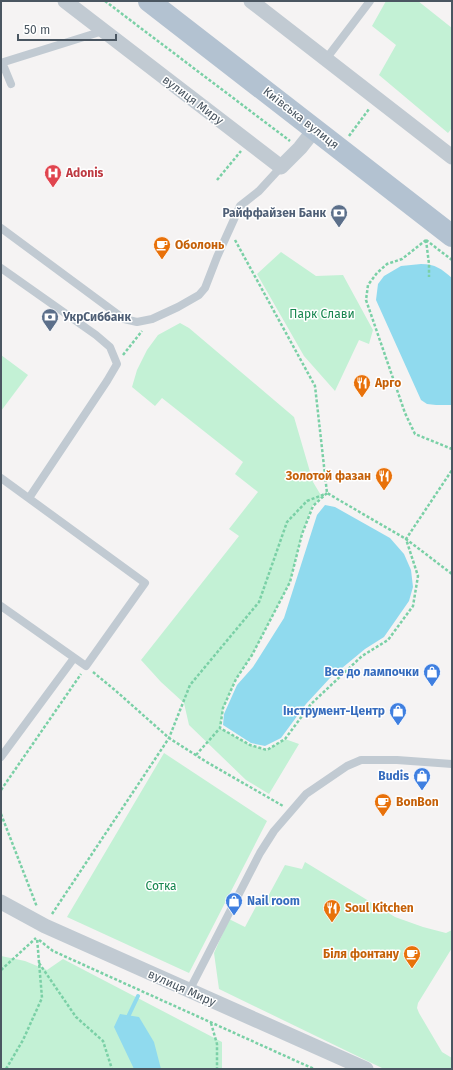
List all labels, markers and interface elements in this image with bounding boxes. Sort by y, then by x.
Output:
scale bar [18,16,116,42]
text: 50 m [24,23,50,37]
street label: вулиця Миру [160,72,226,128]
street label: Київська вулиця [260,84,342,152]
hospital icon: Adonis [43,163,63,188]
place label: Adonis [65,166,104,180]
bank icon: Райффайзен Банк [329,203,349,228]
place label: Райффайзен Банк [222,206,326,220]
cafe icon: Оболонь [152,235,172,260]
place label: Оболонь [175,238,225,252]
bank icon: УкрСиббанк [40,307,60,332]
park label: Парк Слави [289,307,355,321]
place label: УкрСиббанк [62,310,131,324]
restaurant icon: Арго [352,373,372,398]
place label: Арго [374,376,401,390]
restaurant icon: Золотой фазан [374,466,394,491]
place label: Золотой фазан [285,469,371,483]
shop icon: Все до лампочки [422,662,442,687]
place label: Все до лампочки [324,665,419,679]
shop icon: Інструмент-Центр [388,701,408,726]
place label: Інструмент-Центр [283,704,385,718]
shop icon: Budis [412,766,432,791]
place label: Budis [378,769,409,783]
cafe icon: BonBon [373,792,393,817]
place label: BonBon [396,795,439,809]
park label: Сотка [145,879,177,893]
shop icon: Nail room [224,891,244,916]
place label: Nail room [247,894,300,908]
restaurant icon: Soul Kitchen [322,898,342,923]
place label: Soul Kitchen [345,901,414,915]
cafe icon: Біля фонтану [402,944,422,969]
place label: Біля фонтану [323,947,400,961]
street label: вулиця Миру [146,967,218,1009]

